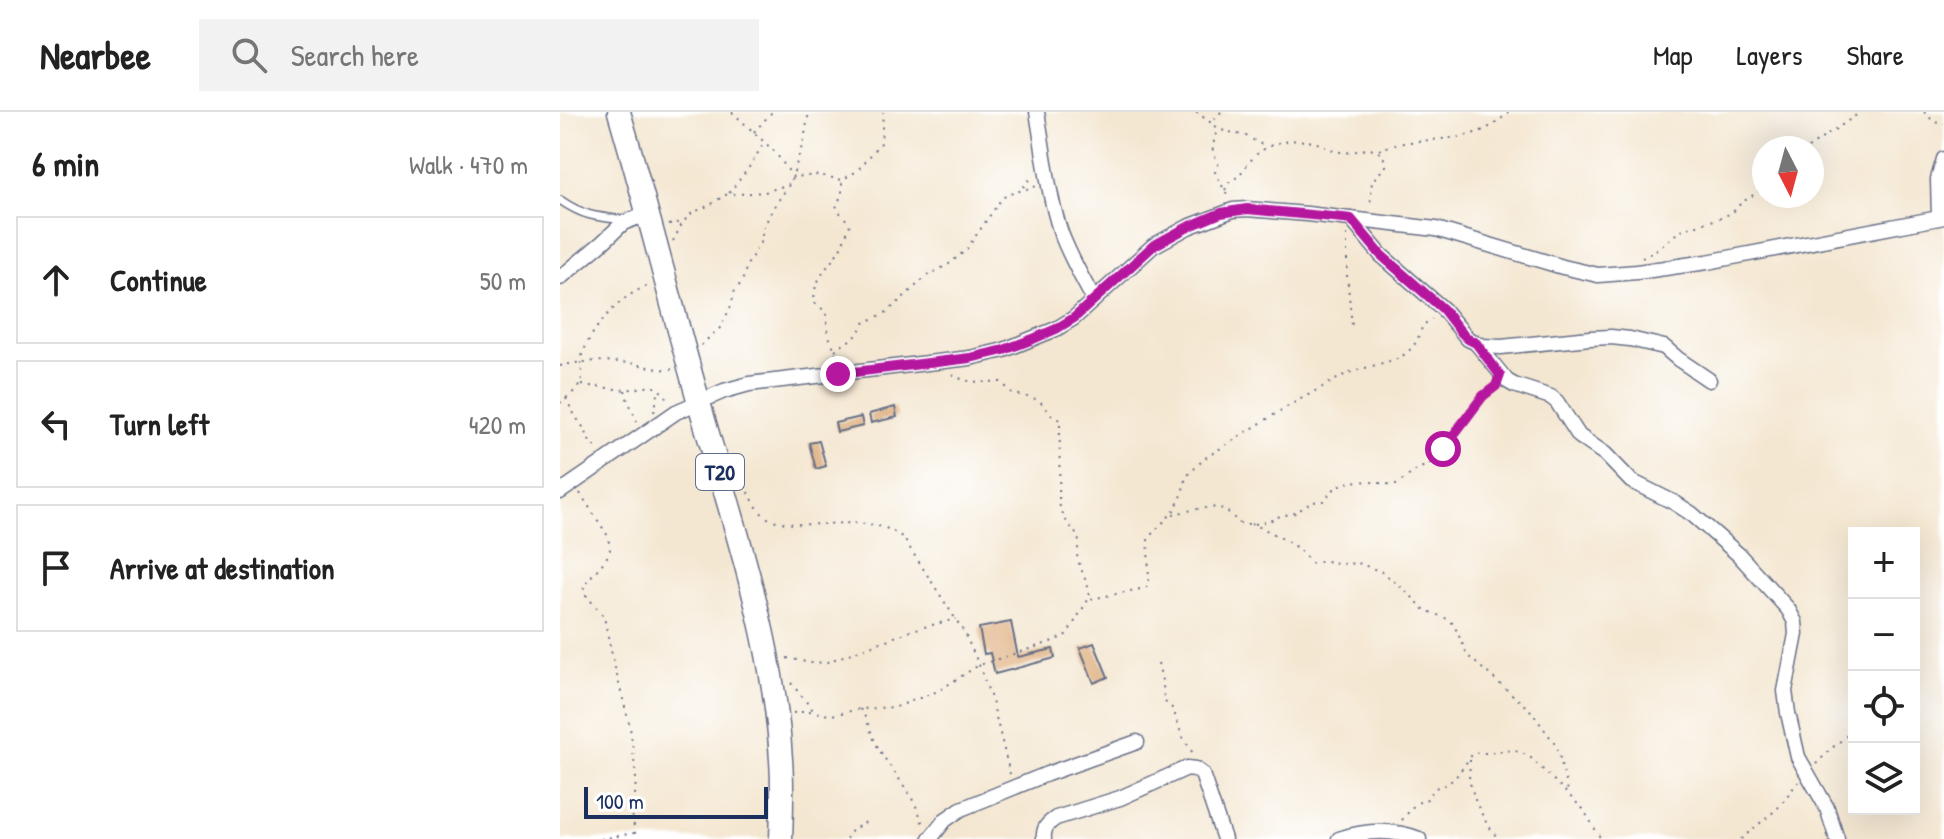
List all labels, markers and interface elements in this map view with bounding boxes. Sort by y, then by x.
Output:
search box [199,19,759,91]
text: Nearbee [40,29,151,81]
icon: search [227,33,271,77]
text: Search here [291,35,419,75]
text: Map [1653,36,1693,74]
text: Layers [1737,36,1802,74]
text: Share [1846,36,1904,74]
north arrow [1752,136,1824,208]
text: 6 min [32,141,100,187]
text: Walk · 470 m [409,147,528,182]
icon: ahead [34,258,78,302]
text: Continue [110,260,207,300]
text: 50 m [480,263,526,298]
route end [820,356,856,392]
icon: left [34,402,78,446]
text: Turn left [110,404,209,444]
text: 420 m [469,407,526,442]
route start [1425,431,1461,467]
road number: T20 [696,454,744,490]
map controls [1848,527,1920,815]
button: + [1848,527,1920,599]
icon: arrive [34,546,78,590]
text: Arrive at destination [110,548,335,588]
button: − [1848,599,1920,671]
button: locate [1848,671,1920,743]
button: layers [1848,743,1920,815]
scale bar [584,783,768,819]
text: 100 m [596,786,644,816]

